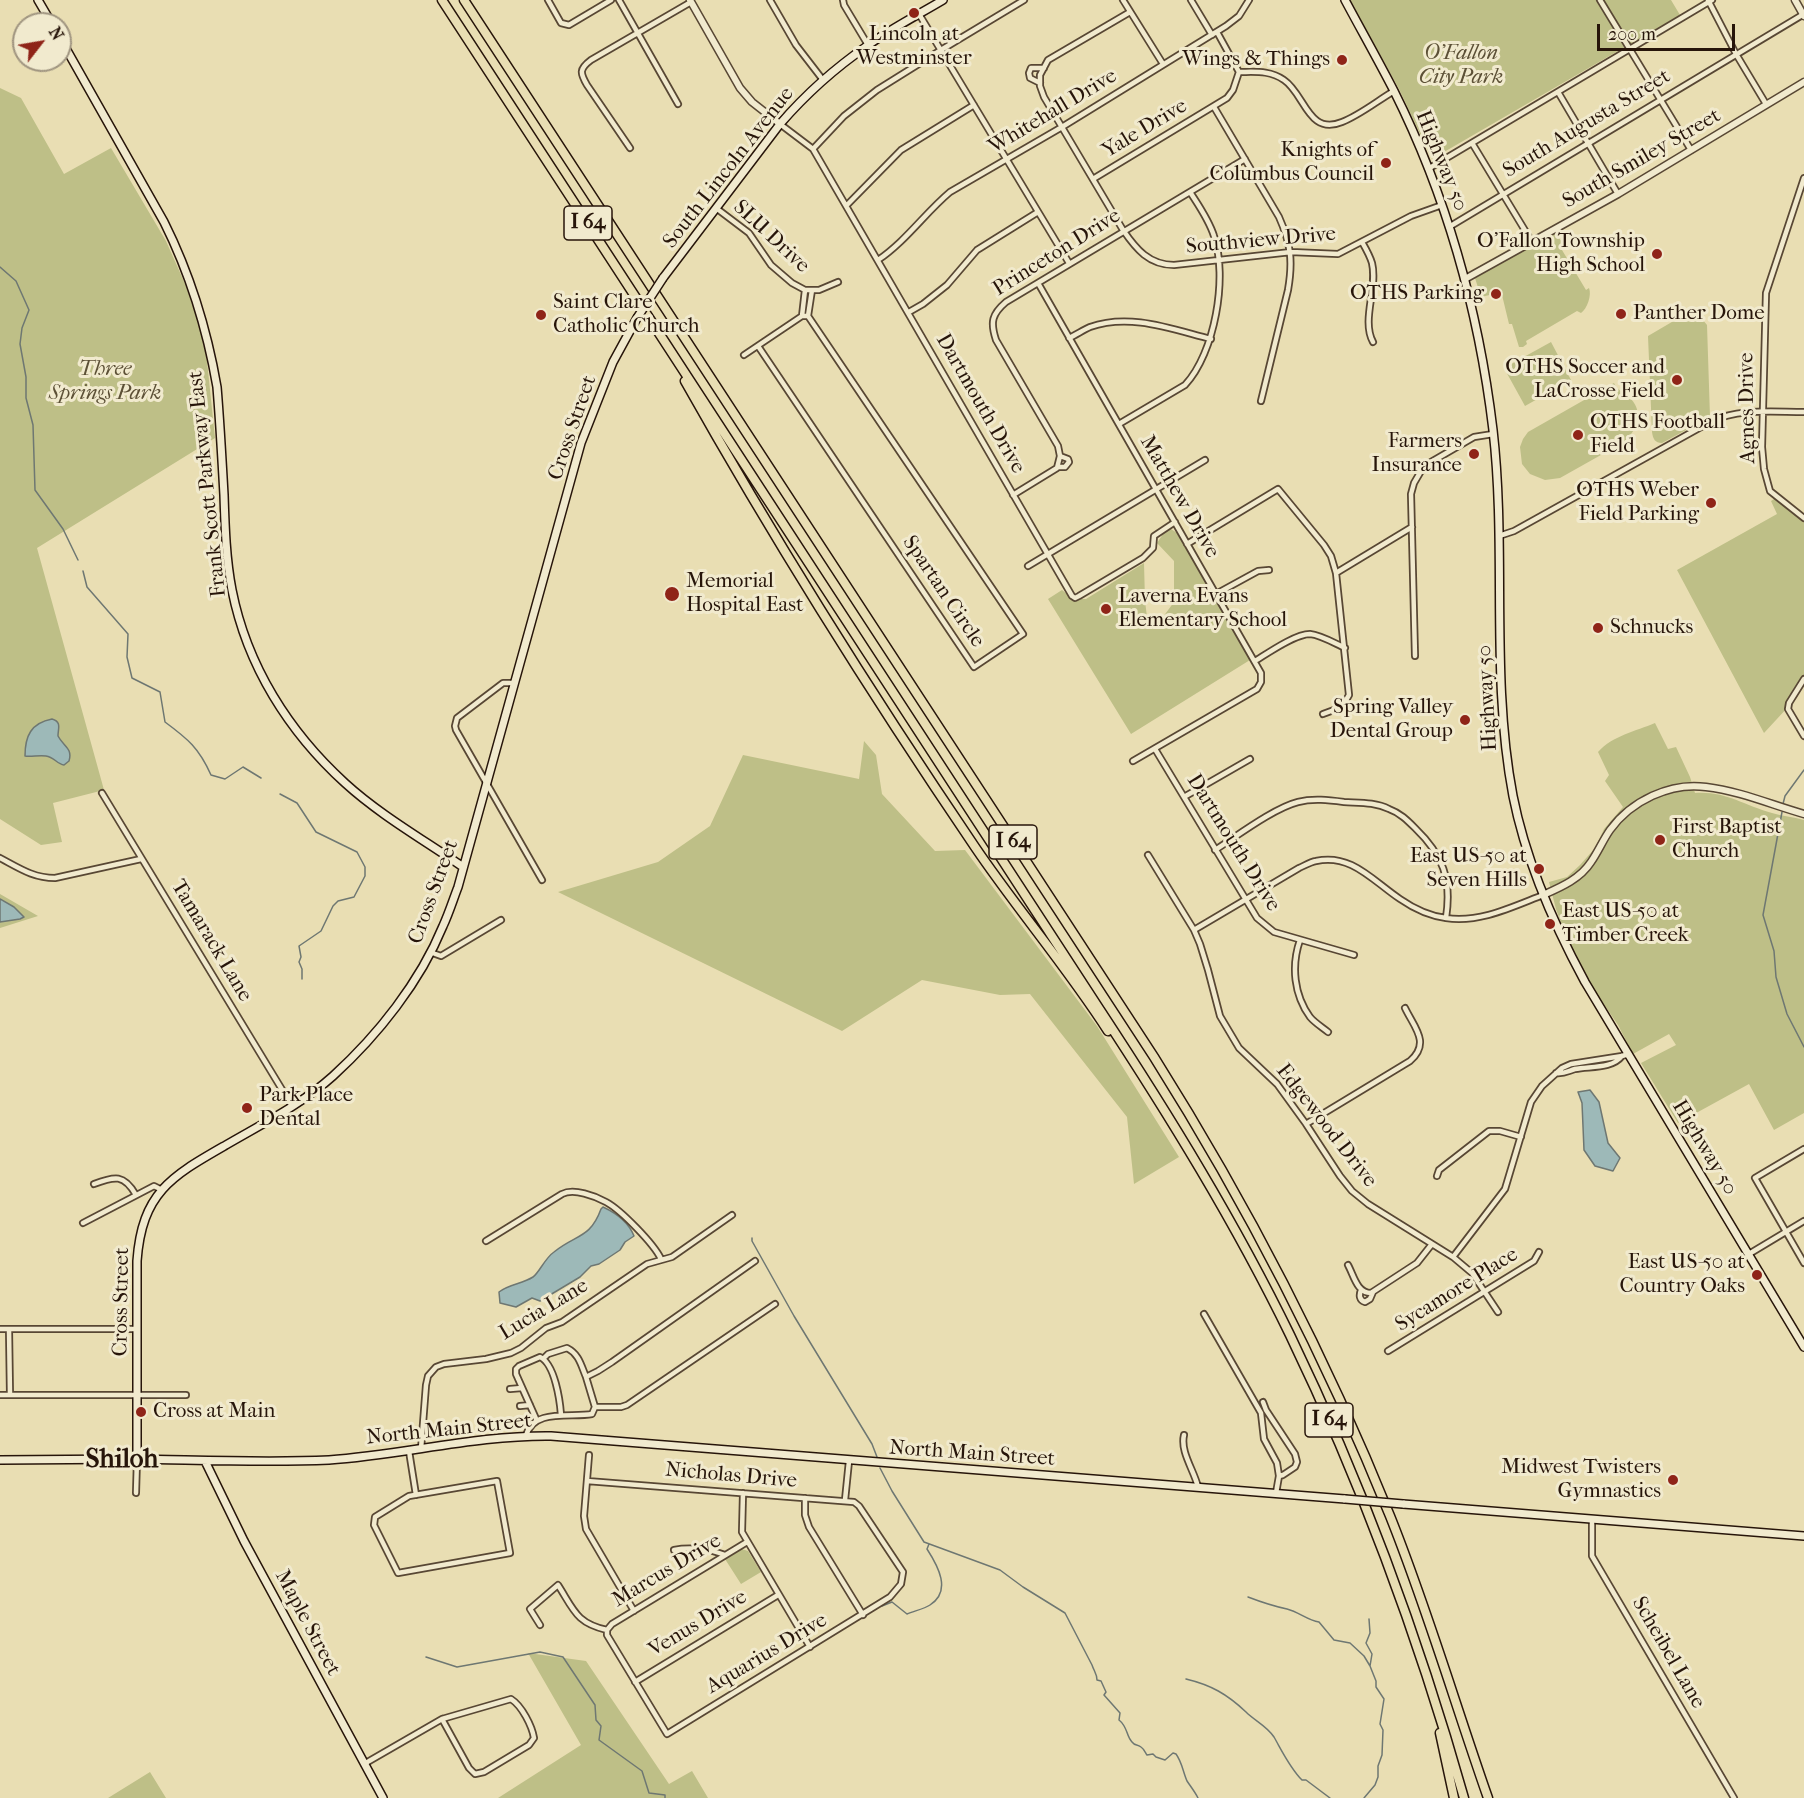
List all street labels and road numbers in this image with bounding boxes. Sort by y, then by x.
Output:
street label: Whitehall Drive [984,64,1122,160]
street label: South Augusta Street [1499,64,1675,184]
street label: South Lincoln Avenue [658,82,800,254]
street label: Yale Drive [1098,94,1192,164]
street label: South Smiley Street [1559,104,1725,214]
street label: Highway 50 [1409,107,1473,215]
street label: SLU Drive [728,195,814,279]
street label: Princeton Drive [989,204,1125,302]
road number: I 64 [564,206,612,240]
street label: Southview Drive [1185,222,1337,260]
street label: Dartmouth Drive [930,330,1030,478]
street label: Agnes Drive [1734,352,1762,464]
street label: Frank Scott Parkway East [184,370,232,598]
street label: Cross Street [543,372,603,484]
street label: Matthew Drive [1134,431,1224,563]
street label: Spartan Circle [896,531,990,653]
street label: Highway 50 [1473,644,1503,752]
street label: Dartmouth Drive [1181,770,1285,916]
road number: I 64 [989,825,1037,859]
street label: Cross Street [404,837,464,947]
street label: Tamarack Lane [165,876,257,1006]
street label: Edgewood Drive [1270,1059,1382,1193]
street label: Highway 50 [1666,1096,1742,1200]
street label: Sycamore Place [1391,1242,1523,1338]
street label: Cross Street [108,1247,136,1357]
street label: Lucia Lane [495,1274,593,1346]
road number: I 64 [1305,1403,1353,1437]
street label: North Main Street [365,1409,533,1451]
street label: North Main Street [888,1436,1056,1472]
street label: Nicholas Drive [664,1458,798,1494]
street label: Marcus Drive [608,1529,726,1613]
street label: Maple Street [269,1566,345,1680]
street label: Venus Drive [644,1585,752,1663]
street label: Scheibel Lane [1626,1593,1710,1713]
street label: Aquarius Drive [702,1608,832,1700]

